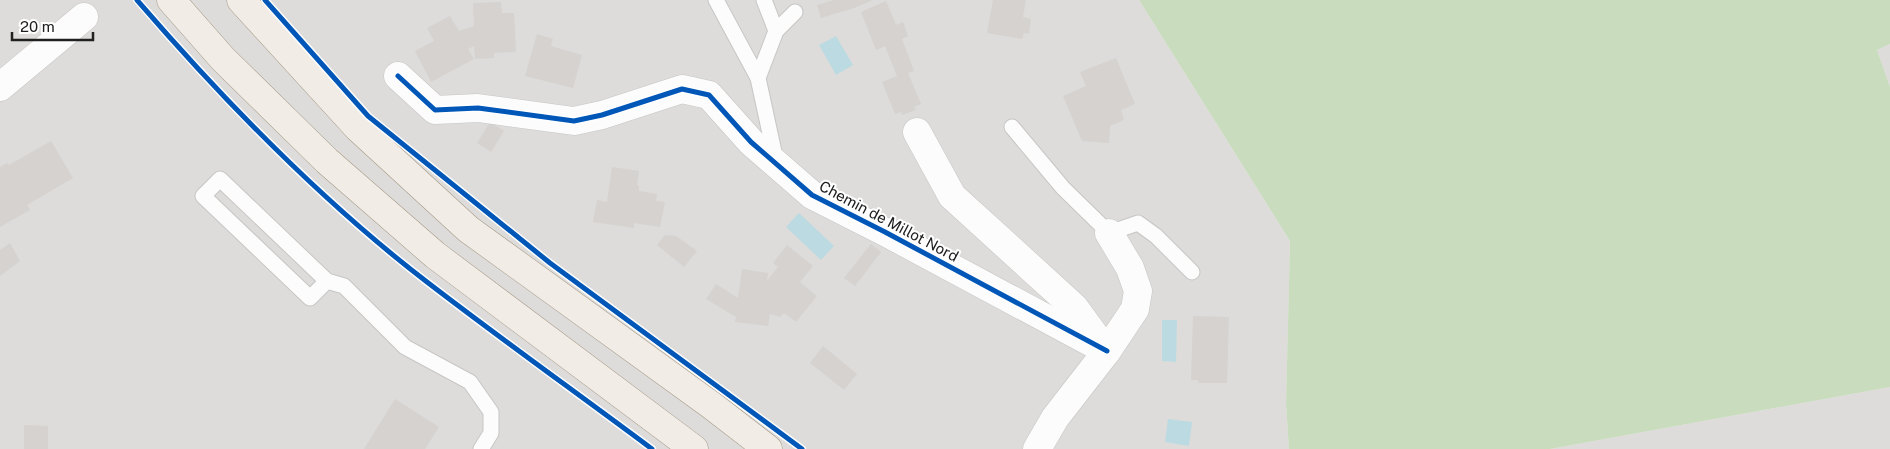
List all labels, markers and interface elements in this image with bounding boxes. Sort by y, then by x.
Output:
scale bar [12,10,94,42]
text: 20 m [20,18,55,35]
street label: Chemin de Millot Nord [817,177,961,265]

